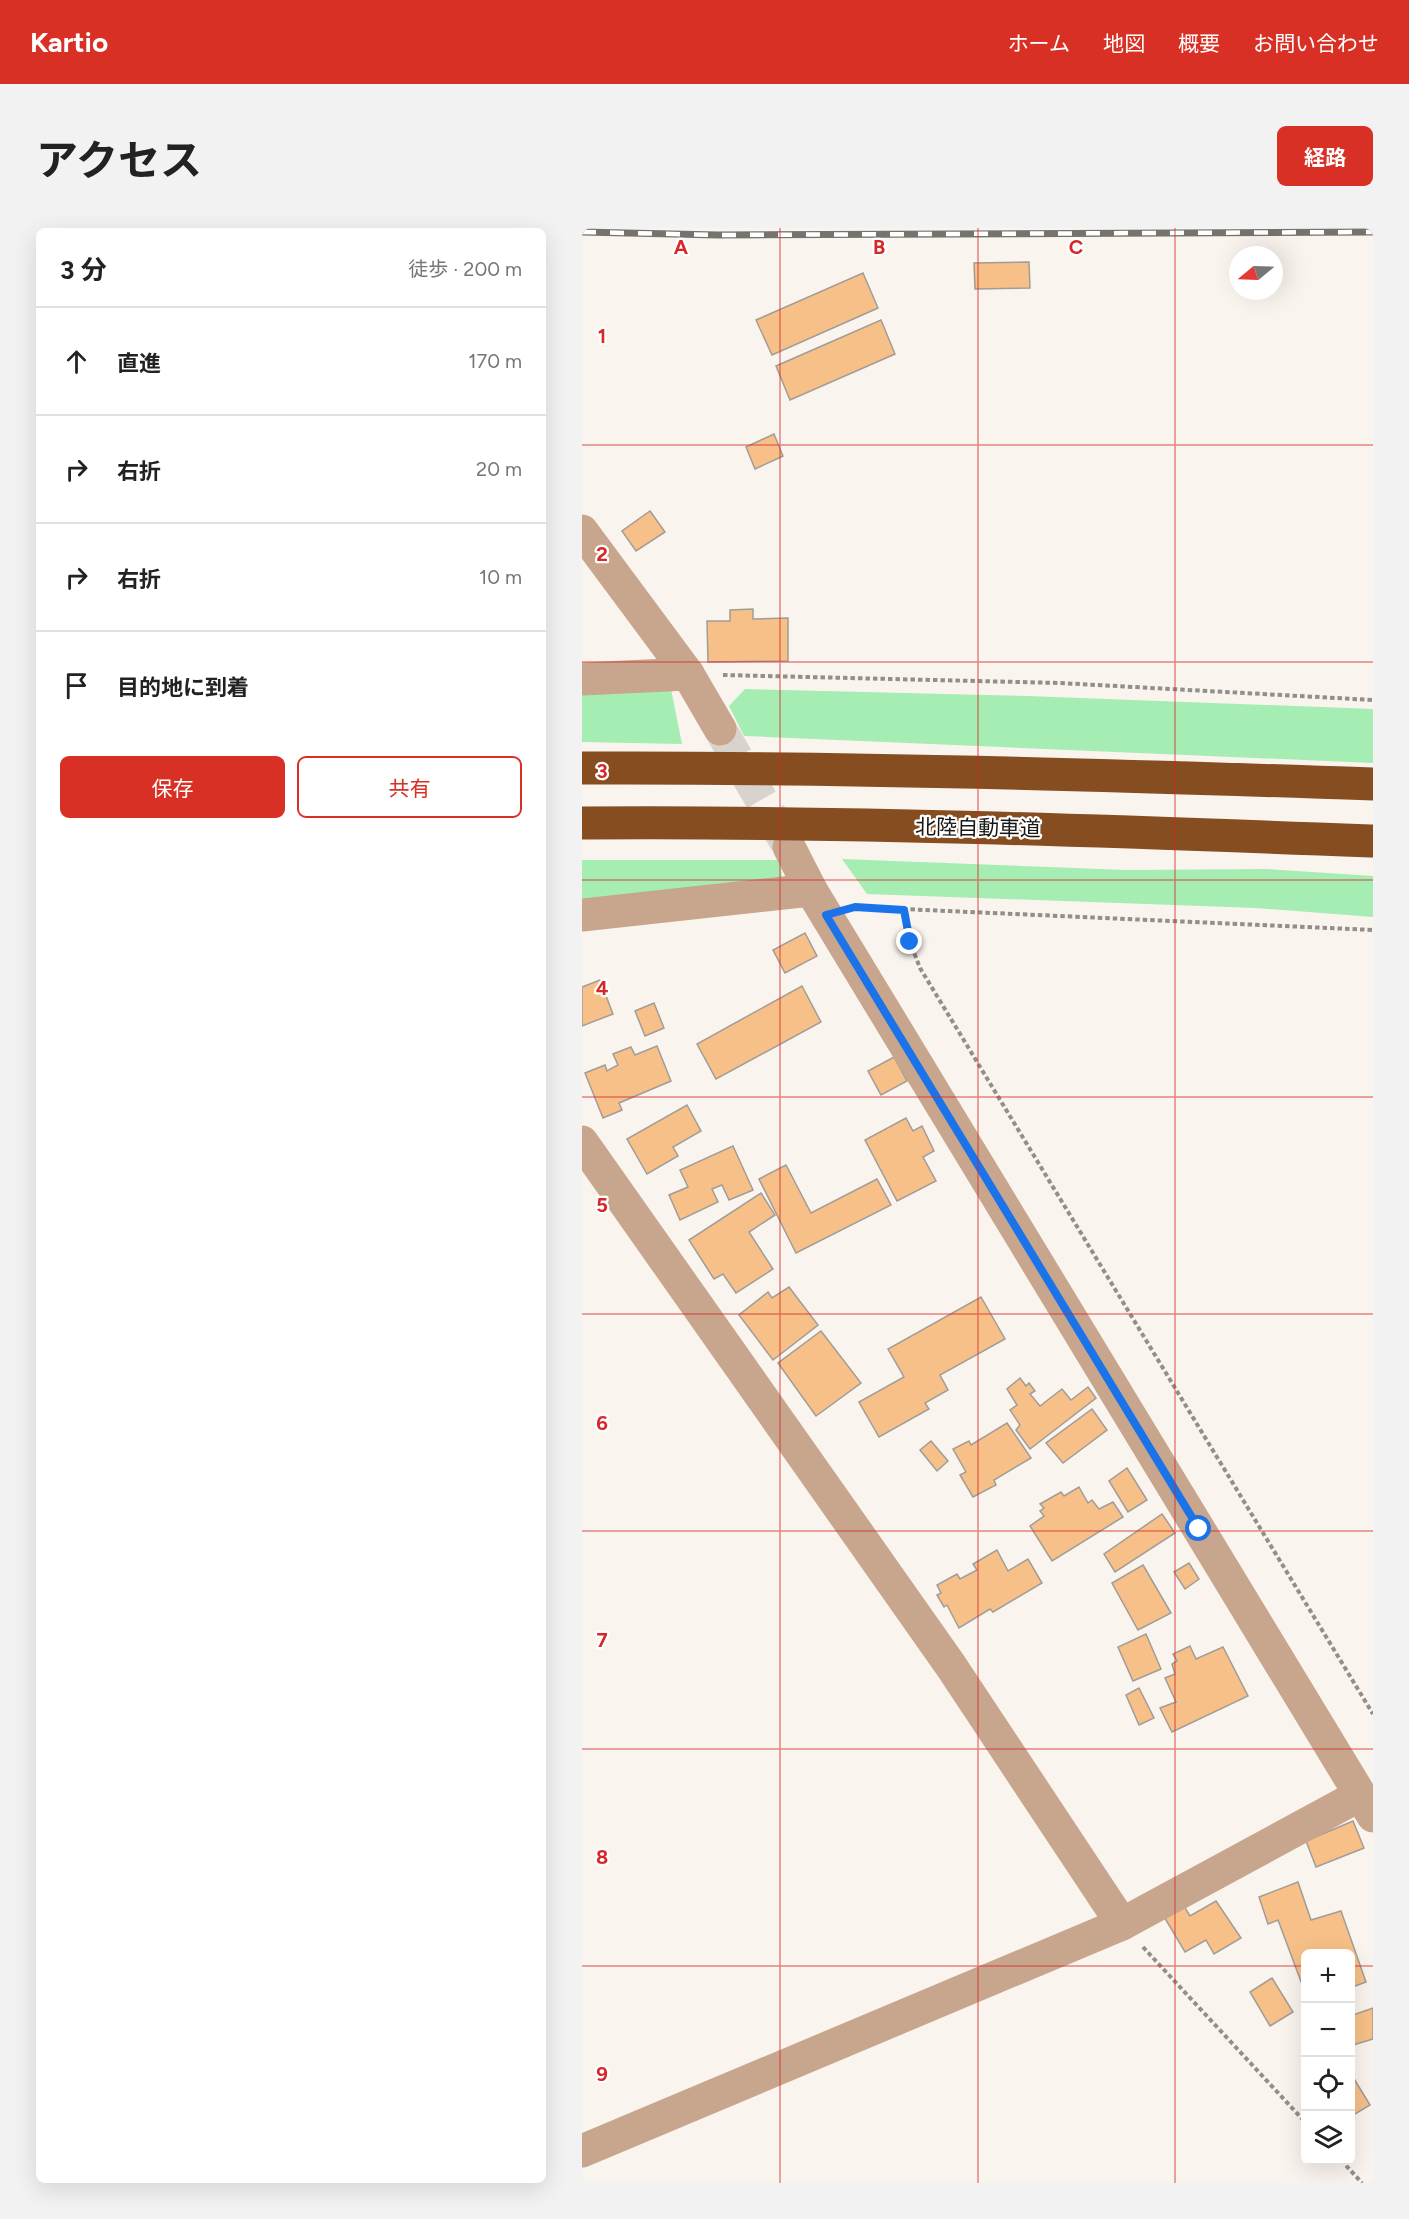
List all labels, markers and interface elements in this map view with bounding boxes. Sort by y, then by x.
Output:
text: Kartio [30,25,108,59]
text: ホーム [1008,31,1070,56]
text: 地図 [1103,31,1145,56]
text: 概要 [1178,31,1220,56]
text: お問い合わせ [1253,31,1379,56]
button: 経路 [1277,126,1373,186]
text: アクセス [36,135,202,186]
text: A [674,235,689,259]
text: B [873,235,885,259]
text: C [1069,235,1083,259]
north arrow [1229,246,1283,300]
text: 3 分 [60,254,107,286]
text: 徒歩 · 200 m [408,257,522,281]
text: 1 [598,324,606,348]
icon: ahead [60,345,93,378]
text: 170 m [468,349,522,373]
text: 直進 [117,350,161,377]
icon: right [60,453,93,486]
text: 20 m [476,457,522,481]
text: 右折 [117,458,161,485]
text: 2 [596,542,608,566]
icon: right [60,561,93,594]
text: 10 m [479,565,522,589]
text: 右折 [117,566,161,593]
icon: arrive [60,669,93,702]
text: 目的地に到着 [117,674,249,701]
button: 保存 [60,756,285,818]
button: 共有 [297,756,522,818]
text: 3 [596,759,608,783]
street label: 北陸自動車道 [915,814,1041,841]
route end [896,928,922,954]
text: 4 [596,976,609,1000]
text: 5 [596,1193,608,1217]
text: 6 [596,1411,608,1435]
route start [1185,1515,1211,1541]
text: 7 [596,1628,608,1652]
text: 8 [596,1845,608,1869]
map controls [1301,1949,1355,2165]
button: + [1301,1949,1355,2003]
button: − [1301,2003,1355,2057]
button: locate [1301,2057,1355,2111]
text: 9 [596,2062,608,2086]
button: layers [1301,2111,1355,2165]

